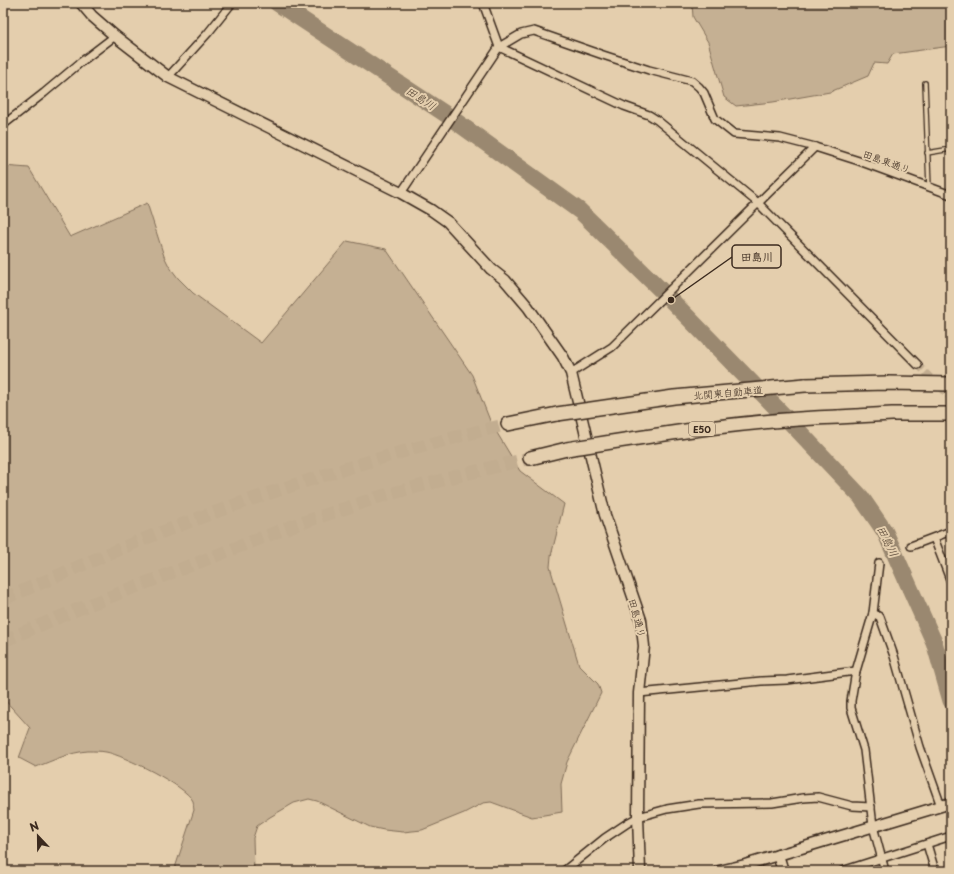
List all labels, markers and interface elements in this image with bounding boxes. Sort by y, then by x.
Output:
water label: 田島川 [403,82,439,114]
street label: 田島東通り [861,145,913,177]
callout: 田島川 [732,245,781,268]
text: 田島川 [741,248,774,265]
street label: 北関東自動車道 [692,381,764,403]
road number: E50 [689,422,715,436]
water label: 田島川 [873,522,903,560]
street label: 田島通り [626,597,650,639]
north arrow [18,816,58,856]
text: N [27,817,42,836]

